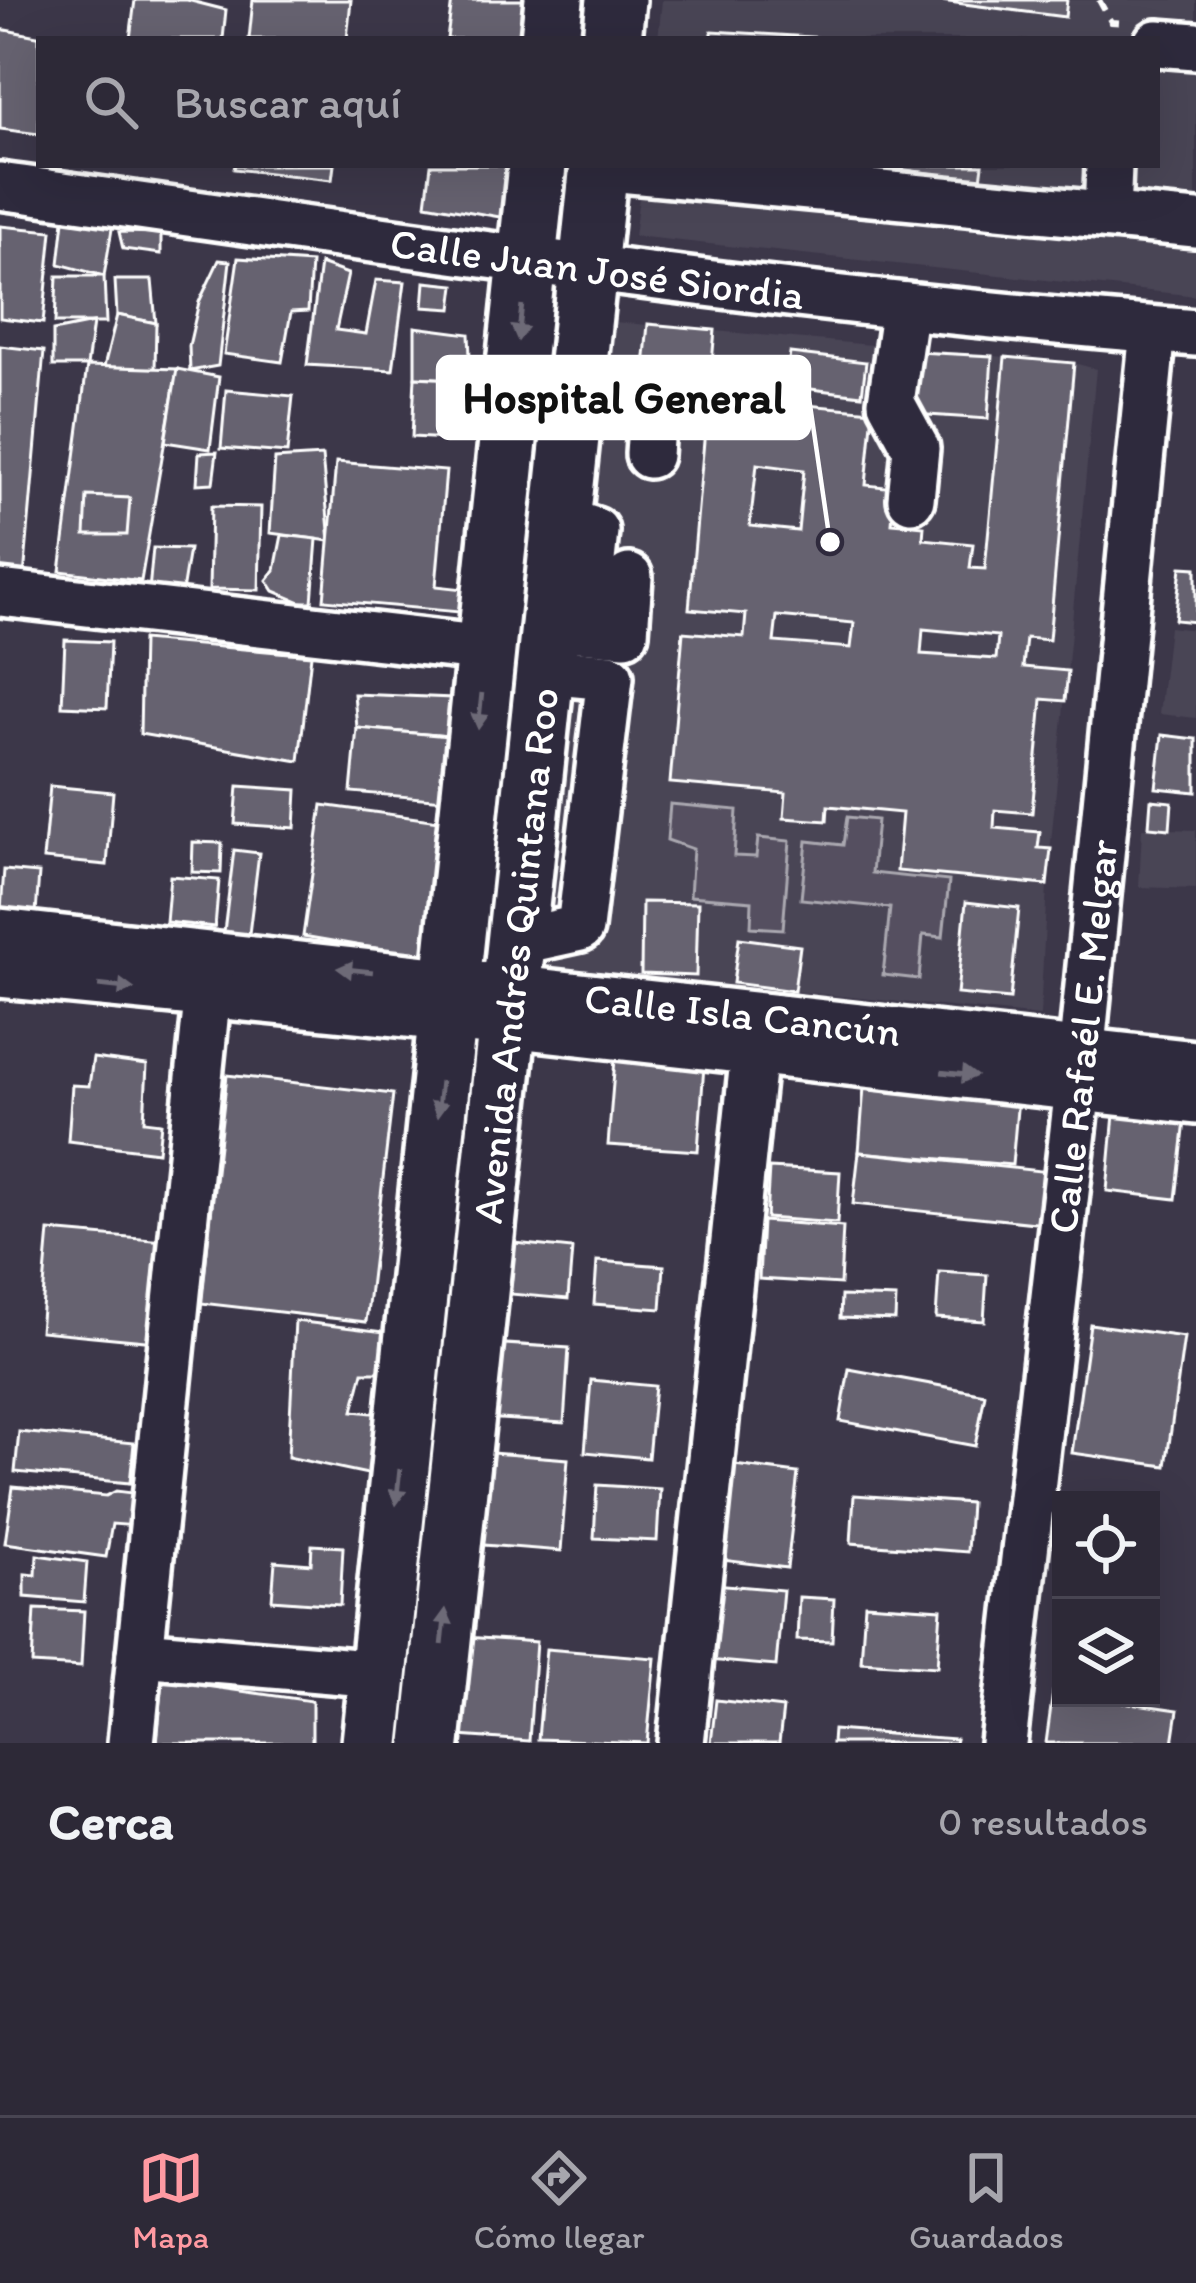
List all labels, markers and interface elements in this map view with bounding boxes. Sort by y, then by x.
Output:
search box [36,36,1160,168]
icon: search [78,69,144,135]
text: Buscar aquí [174,75,401,129]
street label: Calle Juan José Siordia [387,217,807,321]
one-way arrow [511,305,530,342]
callout: Hospital General [438,357,809,438]
text: Hospital General [463,370,786,424]
street label: Avenida Andrés Quintana Roo [461,685,569,1226]
one-way arrow [470,693,489,730]
street label: Calle Rafaél E. Melgar [1036,837,1128,1236]
one-way arrow [336,960,373,979]
street label: Calle Isla Cancún [582,972,903,1057]
one-way arrow [98,978,135,997]
one-way arrow [941,1065,978,1084]
one-way arrow [429,1081,448,1118]
one-way arrow [388,1469,407,1506]
map controls [1052,1491,1160,1707]
button: locate [1052,1491,1160,1599]
button: layers [1052,1599,1160,1707]
one-way arrow [435,1608,454,1645]
text: Cerca [48,1791,174,1852]
text: 0 resultados [938,1798,1148,1845]
tab: Mapa [132,2145,209,2256]
tab: Cómo llegar [474,2145,645,2256]
tab: Guardados [909,2145,1064,2256]

